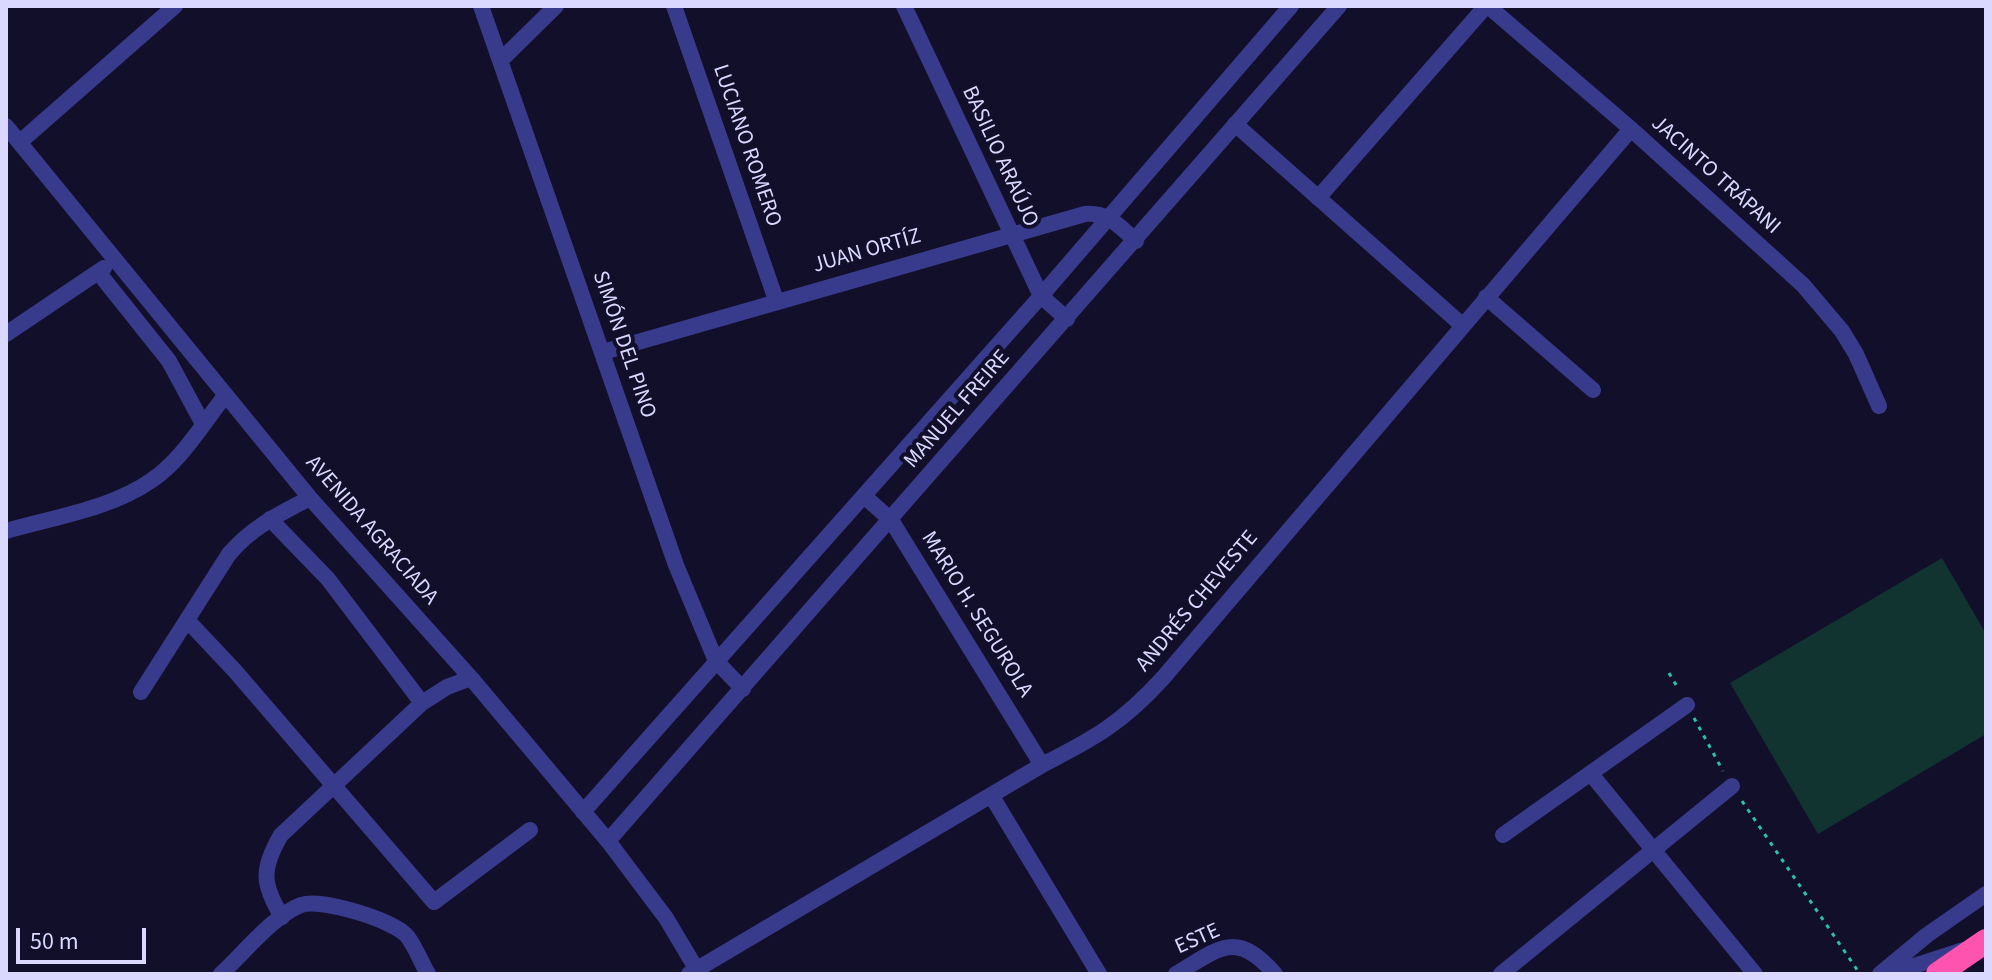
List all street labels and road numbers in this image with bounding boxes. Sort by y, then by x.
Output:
street label: LUCIANO ROMERO [706,62,786,230]
street label: BASILIO ARAÚJO [955,82,1043,232]
street label: JACINTO TRÁPANI [1645,111,1785,241]
street label: JUAN ORTÍZ [810,224,924,280]
street label: SIMÓN DEL PINO [585,268,661,422]
street label: MANUEL FREIRE [900,346,1016,474]
street label: AVENIDA AGRACIADA [299,451,443,611]
street label: ANDRÉS CHEVESTE [1131,526,1265,678]
street label: MARIO H. SEGUROLA [914,527,1038,703]
street label: ESTE [1171,919,1225,961]

